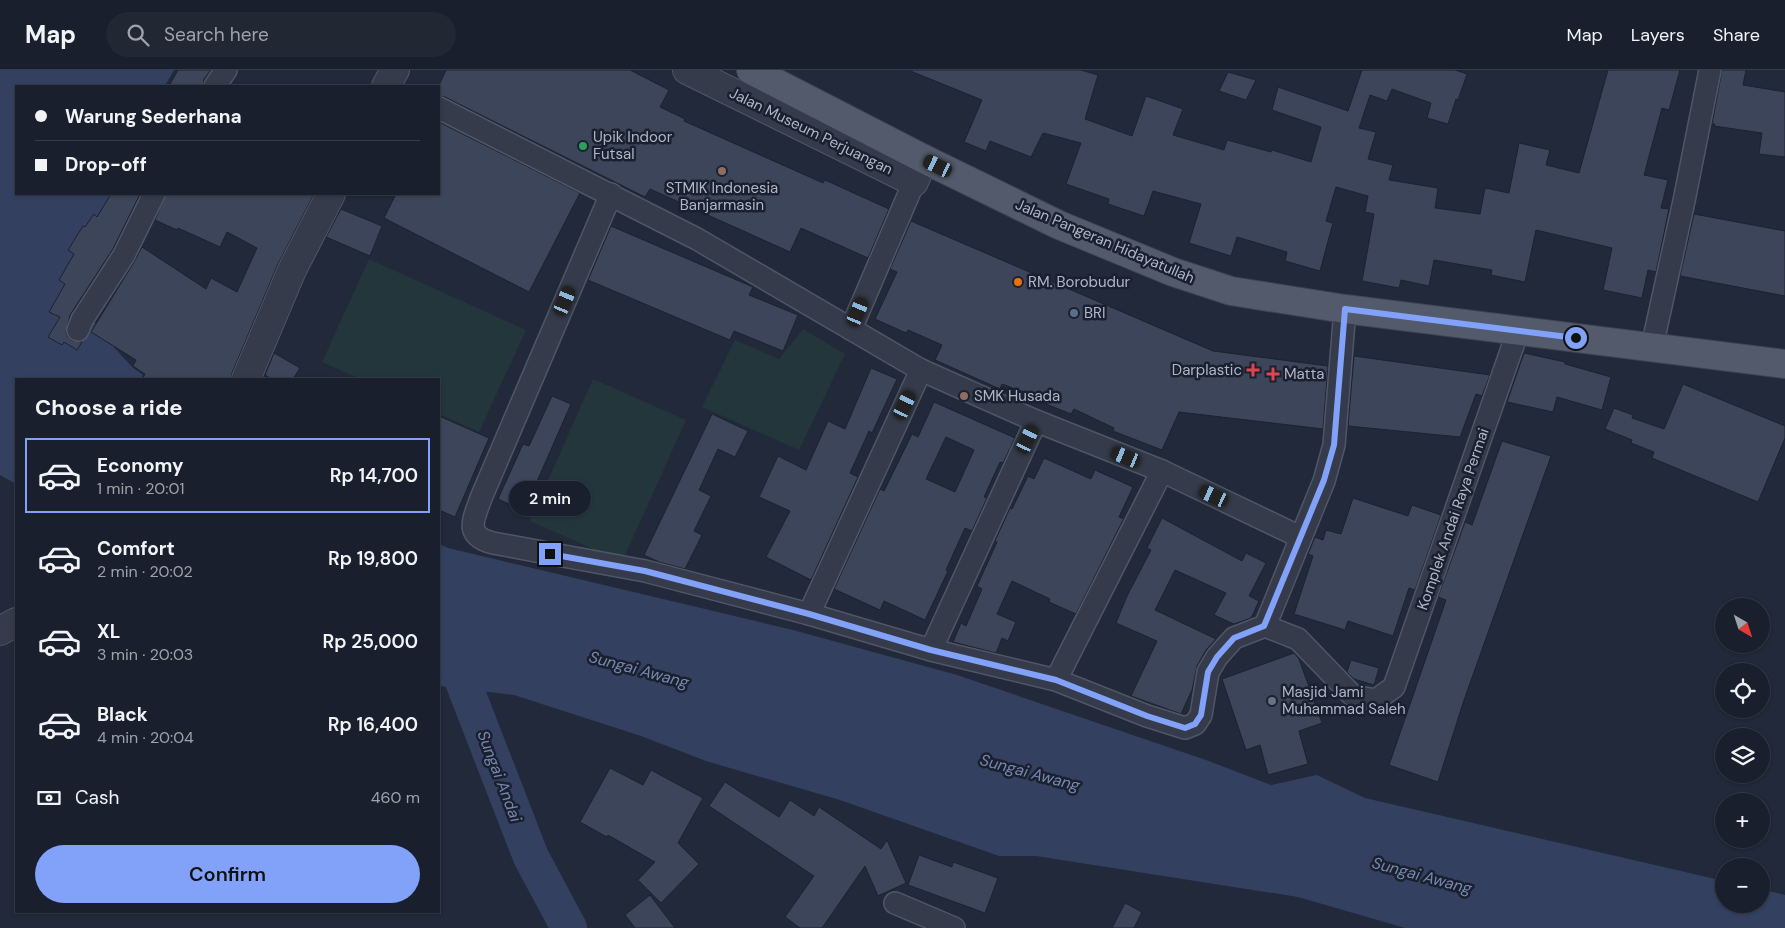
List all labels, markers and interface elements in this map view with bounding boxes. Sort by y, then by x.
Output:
search box [106,12,456,57]
text: Map [25,19,76,50]
icon: search [124,21,152,49]
text: Search here [164,22,269,47]
text: Map [1567,23,1603,47]
text: Layers [1631,23,1685,47]
text: Share [1713,23,1760,47]
street label: Jalan Museum Perjuangan [726,83,896,179]
text: Warung Sederhana [65,104,242,129]
place label: Upik Indoor Futsal [593,127,673,164]
marker: Upik Indoor Futsal [577,140,589,152]
text: Drop-off [65,152,147,177]
car [921,153,954,179]
marker: STMIK Indonesia Banjarmasin [716,165,728,177]
place label: STMIK Indonesia Banjarmasin [666,178,778,215]
street label: Jalan Pangeran Hidayatullah [1012,194,1198,288]
place label: RM. Borobudur [1028,272,1131,292]
marker: RM. Borobudur [1012,276,1024,288]
car [552,284,577,318]
car [845,295,870,329]
place label: BRI [1084,303,1105,323]
marker: BRI [1068,307,1080,319]
route start [1565,327,1587,349]
place label: Darplastic [1172,360,1242,380]
marker: Darplastic [1246,363,1260,377]
place label: Matta [1284,364,1325,384]
marker: Matta [1266,367,1280,381]
place label: SMK Husada [974,386,1060,406]
car [891,388,918,422]
marker: SMK Husada [958,390,970,402]
text: Choose a ride [35,393,183,422]
car [1014,422,1041,456]
street label: Komplek Andai Raya Permai [1412,425,1494,613]
car [1109,444,1142,470]
icon: car [37,453,82,498]
text: Economy [97,453,184,478]
text: Rp 14,700 [330,463,418,488]
text: 1 min · 20:01 [97,478,184,499]
callout: 2 min [509,482,591,516]
car [1197,483,1230,509]
text: 2 min [529,488,571,509]
icon: car [37,536,82,581]
text: Comfort [97,536,175,561]
route end [539,543,561,565]
text: Rp 19,800 [328,546,418,571]
text: 2 min · 20:02 [97,561,193,582]
north arrow [1715,598,1770,652]
map controls [1715,598,1770,913]
icon: car [37,619,82,664]
text: XL [97,619,120,644]
text: Rp 25,000 [323,629,418,654]
text: 3 min · 20:03 [97,644,193,665]
water label: Sungai Awang [587,646,692,693]
button: locate [1715,663,1770,718]
place label: Masjid Jami Muhammad Saleh [1282,682,1406,719]
marker: Masjid Jami Muhammad Saleh [1266,695,1278,707]
icon: car [37,702,82,747]
text: Black [97,702,148,727]
text: Rp 16,400 [328,712,418,737]
text: 4 min · 20:04 [97,727,194,748]
water label: Sungai Andai [472,728,527,826]
button: layers [1715,728,1770,783]
water label: Sungai Awang [978,749,1083,796]
icon: cash [35,784,63,812]
text: Cash [75,785,119,810]
text: 460 m [371,787,420,808]
button: + [1715,793,1770,848]
button: Confirm [35,845,420,903]
water label: Sungai Awang [1370,852,1475,899]
button: − [1715,858,1770,913]

